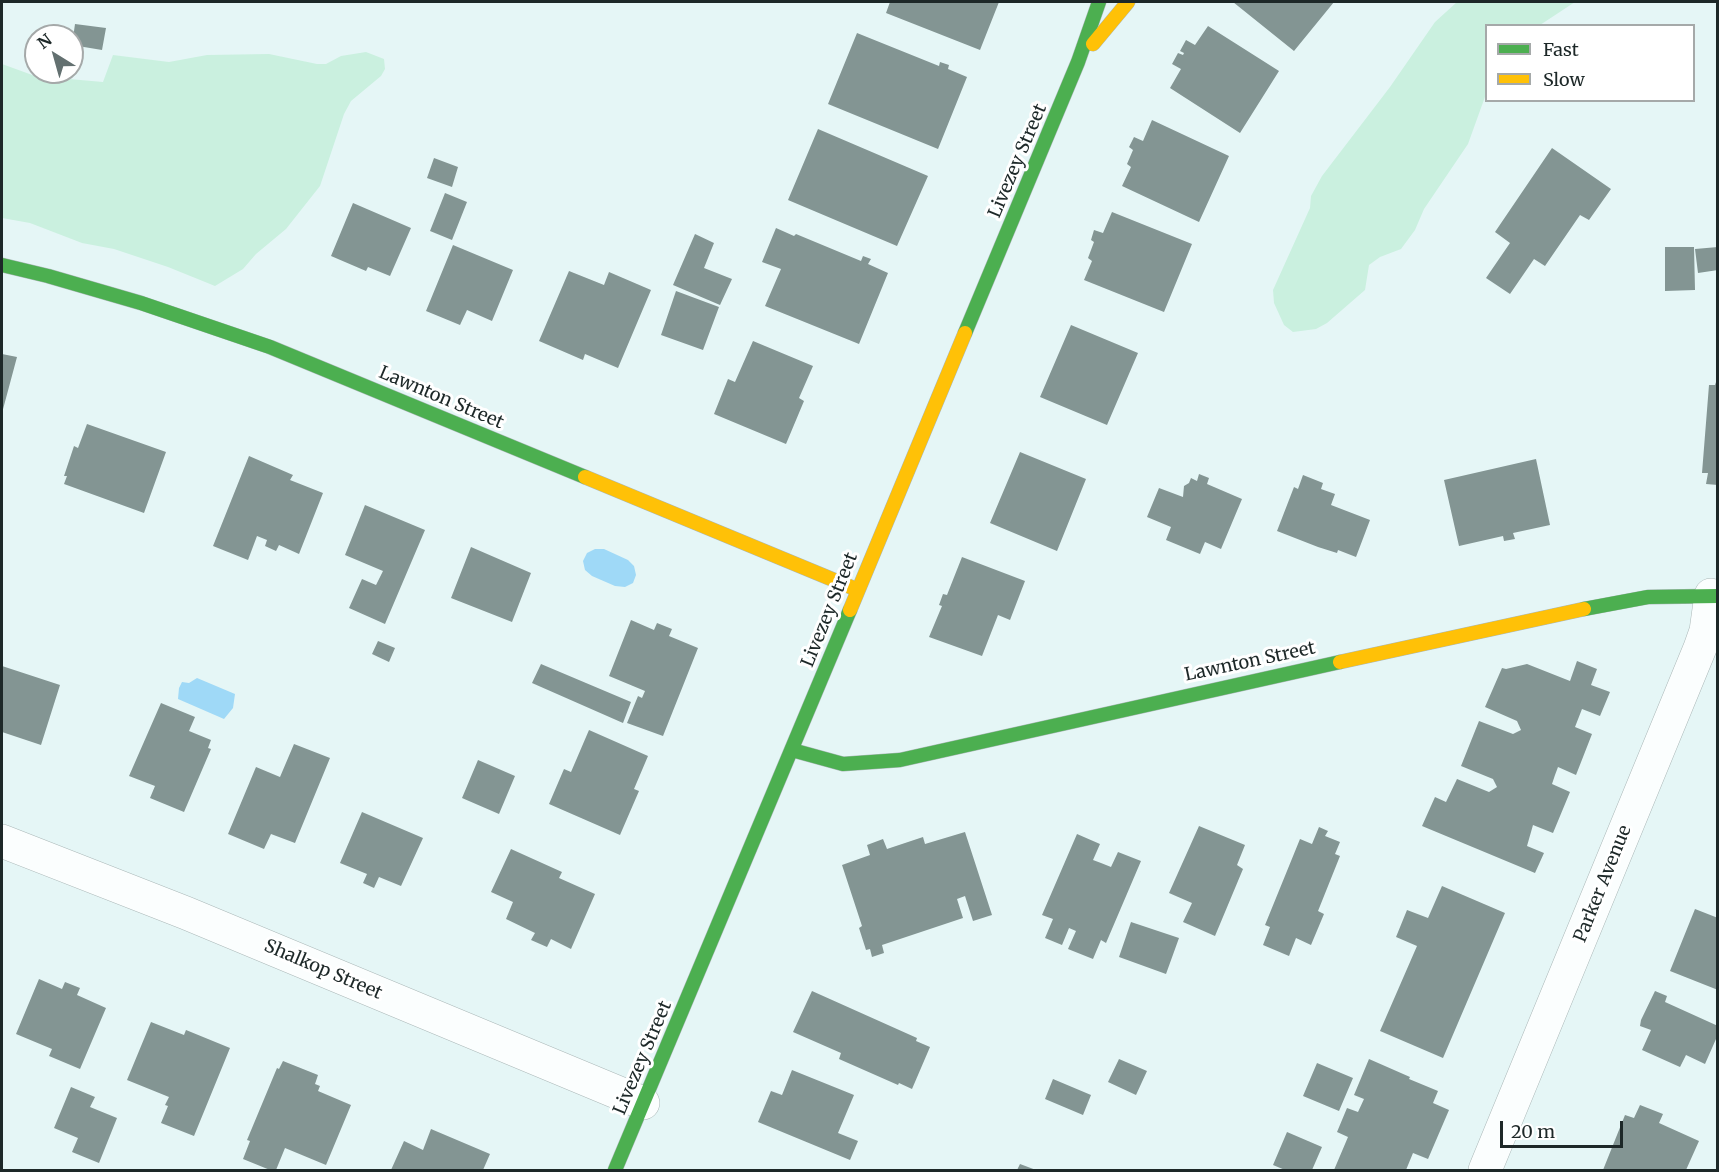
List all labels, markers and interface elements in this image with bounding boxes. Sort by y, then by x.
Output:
north arrow [24,24,84,84]
legend [1485,24,1695,102]
text: N [33,29,55,53]
text: Fast [1543,38,1579,61]
text: Slow [1543,68,1585,91]
street label: Livezey Street [984,101,1052,221]
street label: Lawnton Street [375,362,507,434]
street label: Livezey Street [797,550,863,670]
street label: Lawnton Street [1183,638,1317,686]
street label: Parker Avenue [1570,822,1636,946]
street label: Shalkop Street [261,935,385,1005]
street label: Livezey Street [609,998,677,1118]
scale bar [1503,1109,1626,1147]
text: 20 m [1511,1120,1555,1143]

